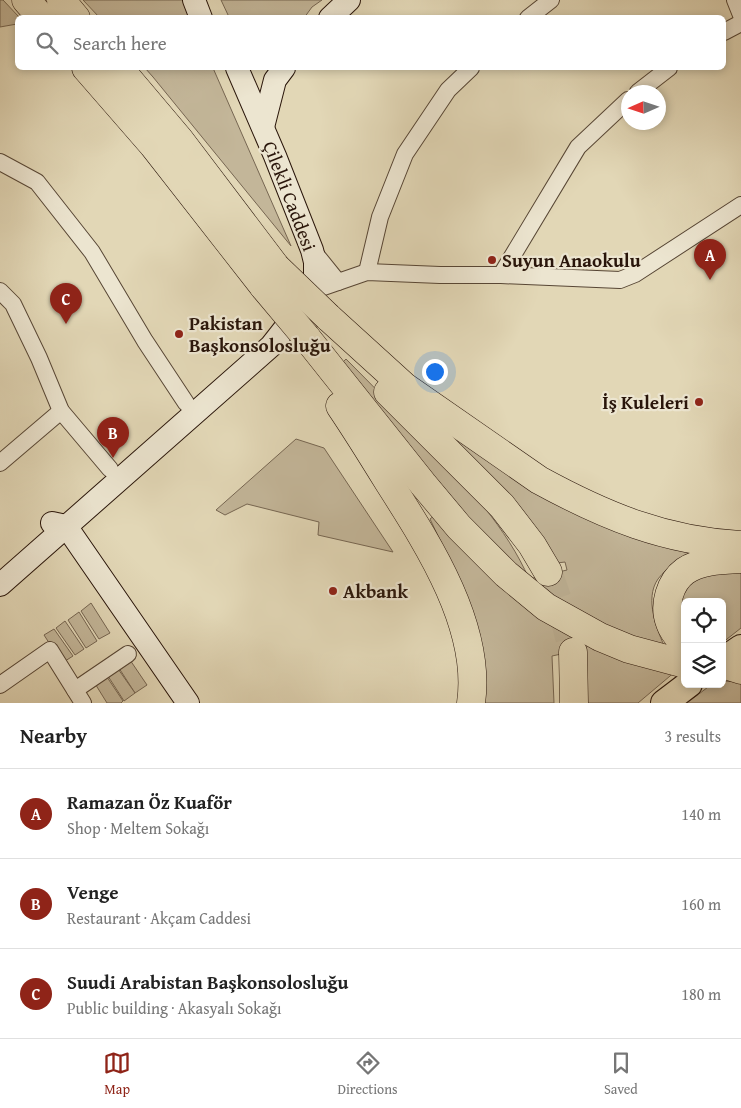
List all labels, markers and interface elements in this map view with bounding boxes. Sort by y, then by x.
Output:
search box [15,15,726,70]
icon: search [33,29,61,57]
text: Search here [73,29,167,57]
north arrow [621,85,666,130]
street label: Çilekli Caddesi [256,137,324,255]
pin: A [694,239,726,280]
place label: Suyun Anaokulu [502,246,641,274]
marker: Suyun Anaokulu [486,254,498,266]
pin: C [50,283,82,324]
place label: Pakistan Başkonsolosluğu [189,309,331,359]
marker: Pakistan Başkonsolosluğu [173,328,185,340]
your location [422,359,448,385]
place label: İş Kuleleri [602,388,689,416]
marker: İş Kuleleri [693,396,705,408]
pin: B [97,417,129,458]
place label: Akbank [343,577,408,605]
marker: Akbank [327,585,339,597]
map controls [681,598,726,688]
button: locate [681,598,726,643]
button: layers [681,643,726,688]
text: Nearby [20,720,87,751]
text: 3 results [664,724,721,748]
text: Ramazan Öz Kuaför [67,788,232,816]
text: A [31,802,41,826]
text: 140 m [681,802,721,826]
text: Shop · Meltem Sokağı [67,816,209,840]
text: Venge [67,878,119,906]
text: B [31,892,41,916]
text: 160 m [681,892,721,916]
text: Restaurant · Akçam Caddesi [67,906,251,930]
text: Suudi Arabistan Başkonsolosluğu [67,968,349,996]
text: C [31,982,41,1006]
text: 180 m [681,982,721,1006]
text: Public building · Akasyalı Sokağı [67,996,281,1020]
tab: Map [103,1049,131,1099]
tab: Directions [337,1049,398,1099]
tab: Saved [604,1049,638,1099]

